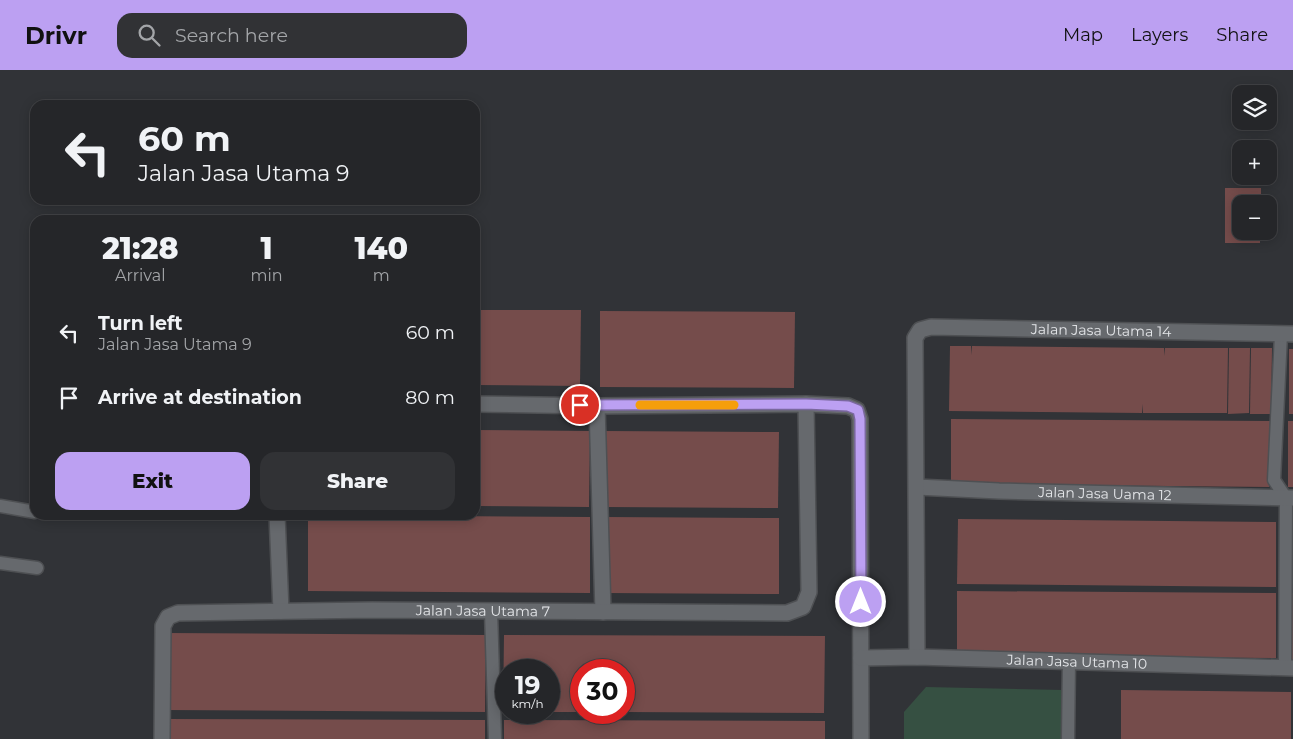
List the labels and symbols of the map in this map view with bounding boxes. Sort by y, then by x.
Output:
street label: Jalan Jasa Utama 14 [1030,320,1172,341]
pin [559,384,601,426]
street label: Jalan Jasa Uama 12 [1037,483,1172,504]
position arrow [834,575,886,627]
street label: Jalan Jasa Utama 7 [415,601,550,620]
street label: Jalan Jasa Utama 10 [1005,651,1147,673]
speed limit sign: 30 [570,659,635,724]

